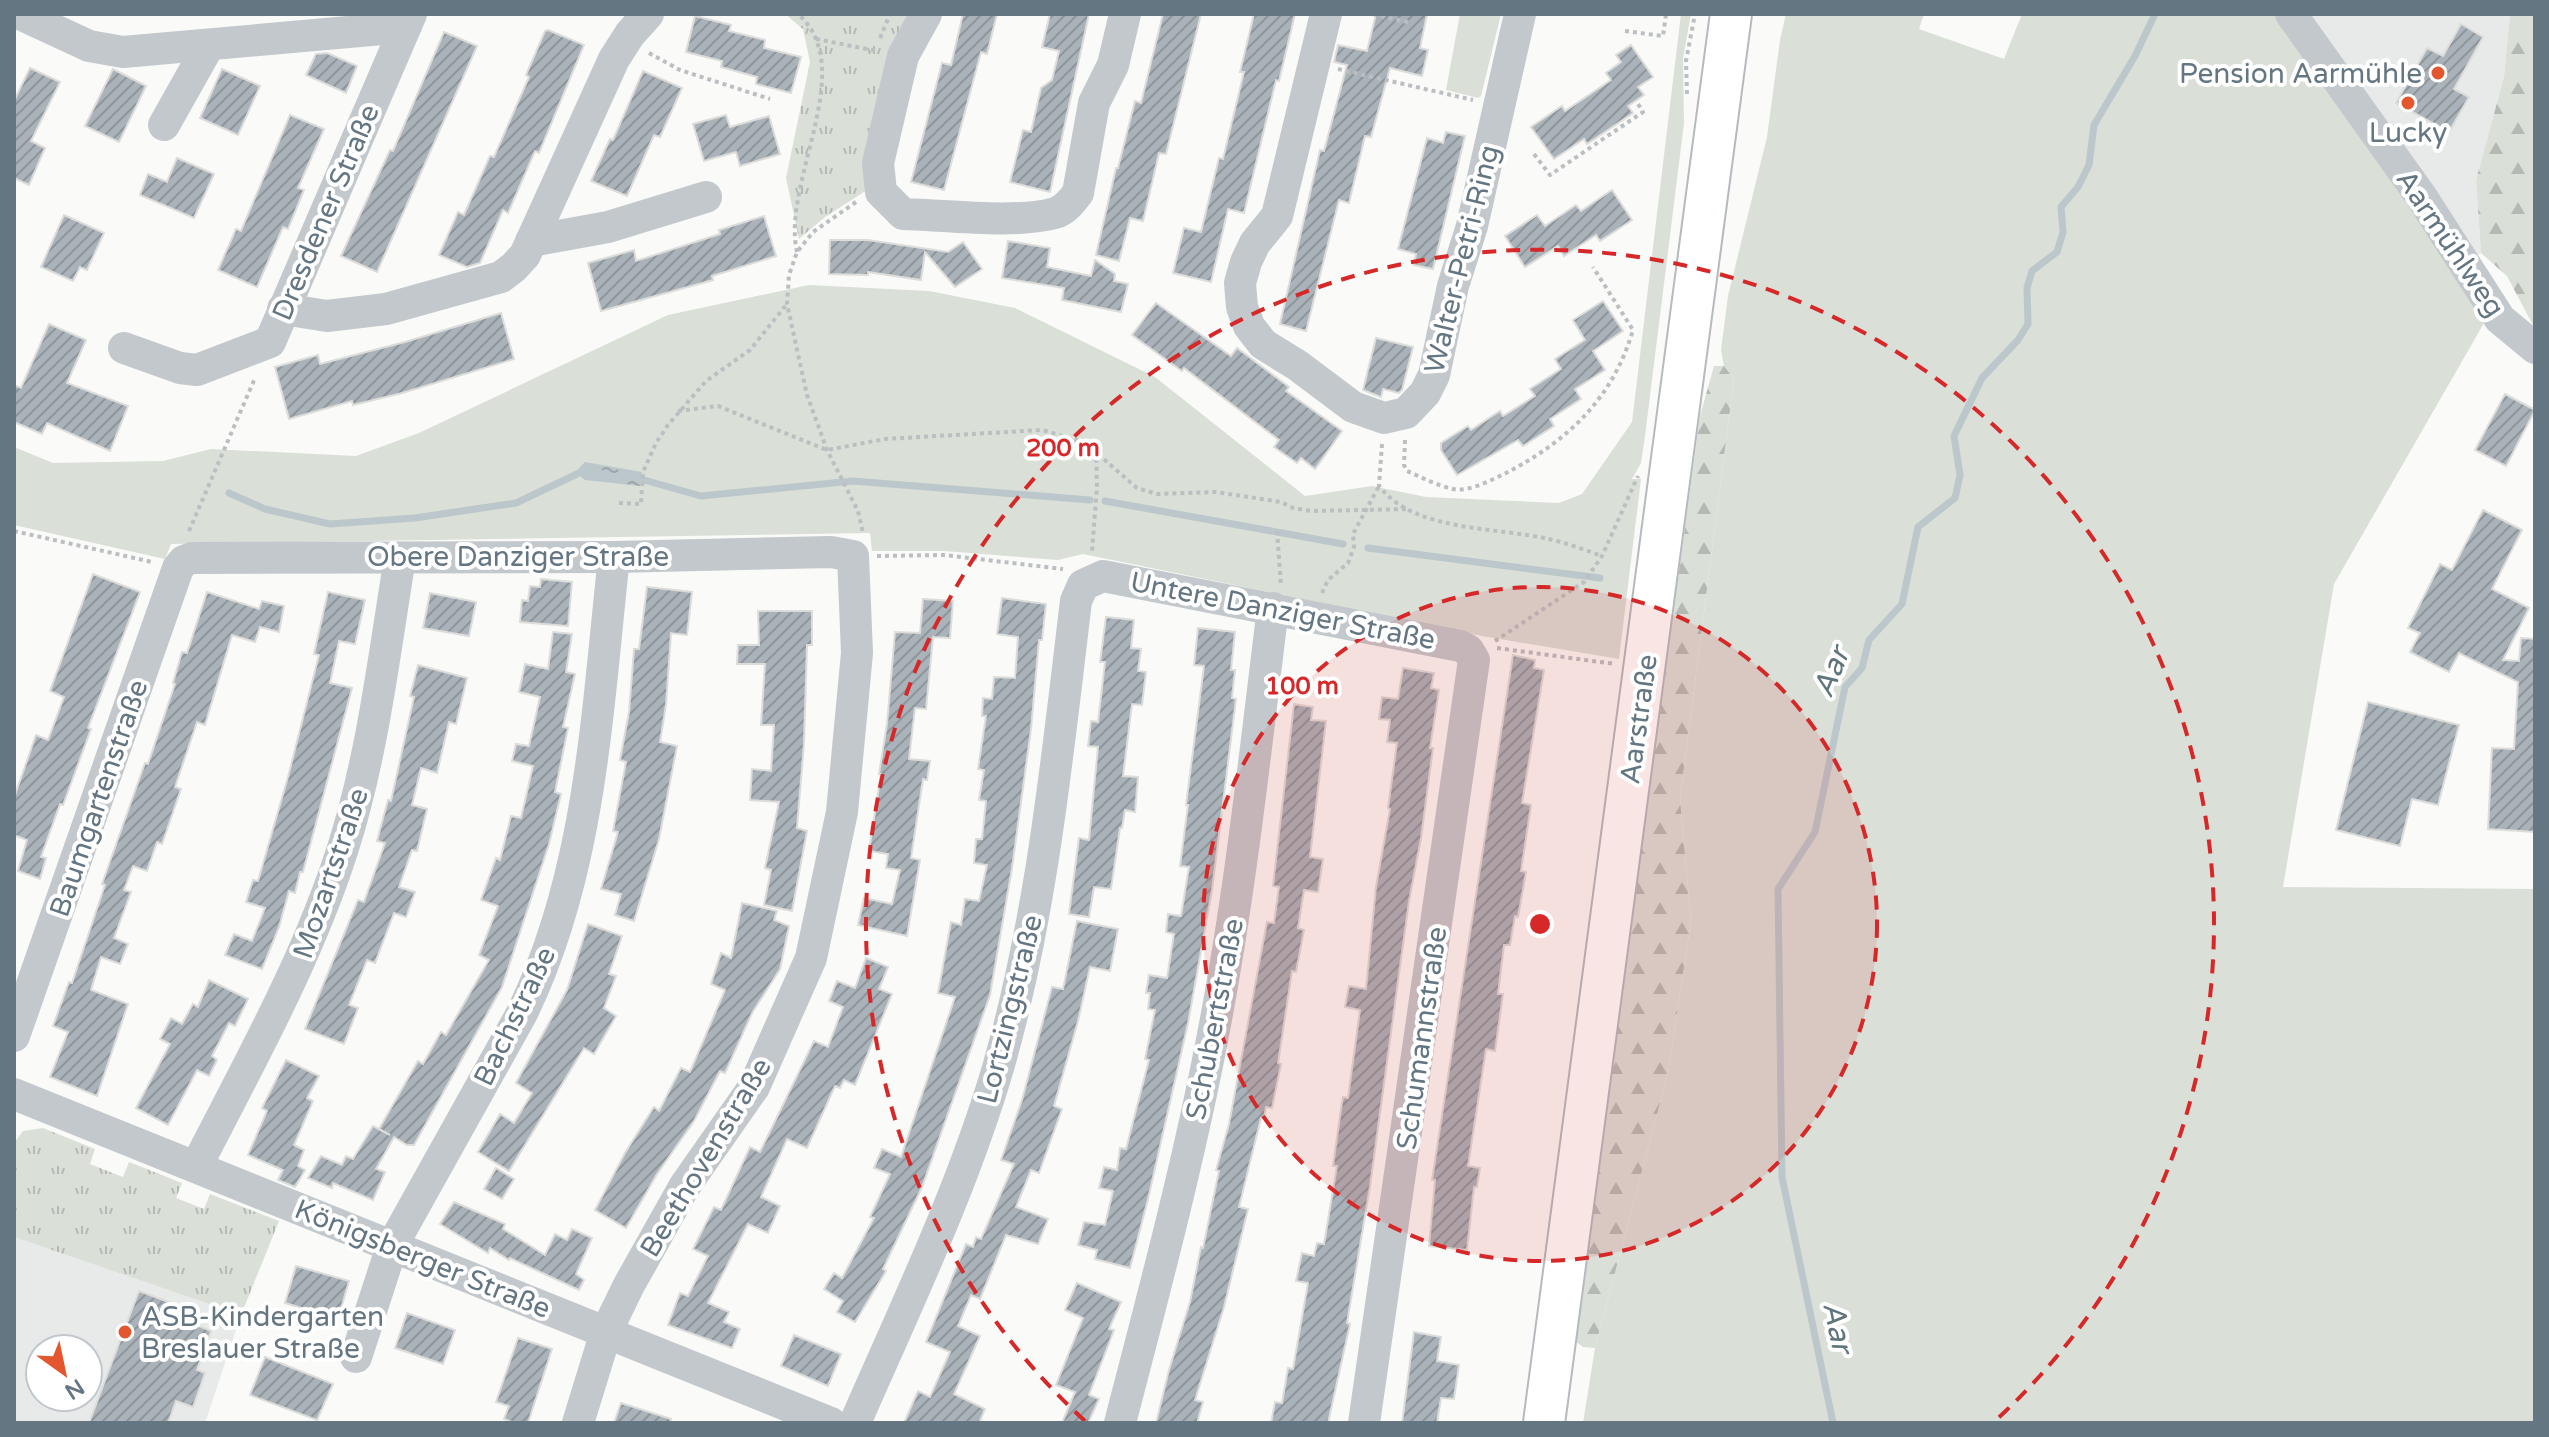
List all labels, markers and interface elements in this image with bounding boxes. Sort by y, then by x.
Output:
place label: Pension Aarmühle [2179,57,2422,91]
marker: Pension Aarmühle [2429,64,2447,82]
marker: Lucky [2399,94,2417,112]
street label: Dresdener Straße [265,99,387,326]
place label: Lucky [2369,116,2447,150]
street label: Walter-Petri-Ring [1417,142,1507,377]
street label: Aarmühlweg [2389,164,2512,323]
text: 200 m [1026,434,1100,463]
street label: Obere Danziger Straße [367,540,669,574]
street label: Untere Danziger Straße [1127,565,1438,657]
water label: Aar [1805,638,1859,703]
street label: Aarstraße [1613,652,1665,786]
text: 100 m [1265,672,1339,701]
street label: Baumgartenstraße [42,675,155,921]
street label: Mozartstraße [286,784,376,963]
centre of rings [1526,910,1554,938]
street label: Lortzingstraße [970,911,1050,1107]
street label: Schubertstraße [1179,916,1251,1123]
street label: Schumannstraße [1389,924,1454,1152]
street label: Bachstraße [467,941,563,1092]
street label: Beethovenstraße [633,1052,779,1263]
street label: Königsberger Straße [290,1192,556,1326]
water label: Aar [1814,1298,1862,1359]
place label: ASB-Kindergarten Breslauer Straße [141,1300,384,1366]
marker: ASB-Kindergarten Breslauer Straße [116,1323,134,1341]
north arrow [24,1333,104,1413]
text: N [60,1373,89,1405]

